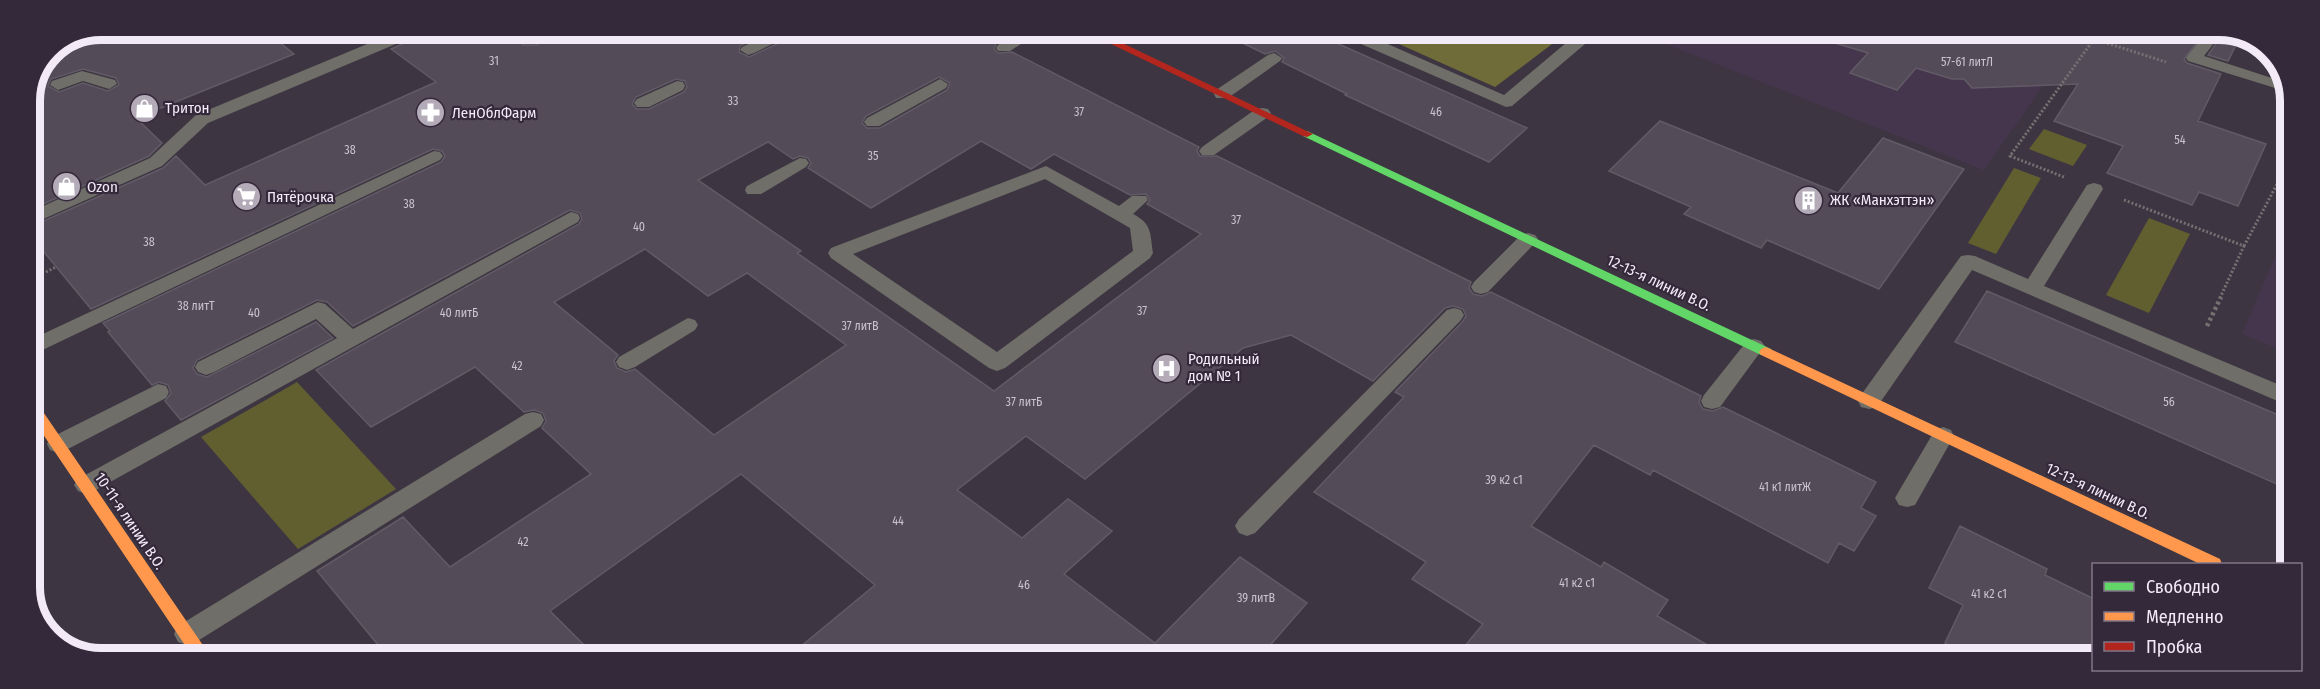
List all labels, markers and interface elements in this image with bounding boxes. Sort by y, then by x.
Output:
house number: 31 [489,54,499,68]
house number: 57-61 литЛ [1941,55,1993,69]
shop icon: Тритон [128,92,160,124]
house number: 33 [728,94,738,108]
pharmacy icon: ЛенОблФарм [415,97,447,129]
place label: Тритон [165,99,210,117]
place label: ЛенОблФарм [452,104,536,122]
house number: 37 [1074,105,1084,119]
house number: 46 [1430,105,1442,119]
house number: 54 [2174,133,2186,147]
house number: 38 [344,143,356,157]
house number: 35 [868,149,879,163]
shop icon: Ozon [50,171,82,203]
place label: Ozon [87,178,118,196]
supermarket icon: Пятёрочка [230,181,262,213]
building icon: ЖК «Манхэттэн» [1793,184,1825,216]
place label: Пятёрочка [267,188,334,206]
place label: ЖК «Манхэттэн» [1830,191,1934,209]
house number: 38 [403,197,415,211]
house number: 37 [1231,213,1241,227]
house number: 40 [633,220,645,234]
house number: 38 [143,235,155,249]
street label: 12-13-я линии В.О. [1604,251,1714,315]
house number: 38 литТ [177,299,215,313]
house number: 37 [1137,304,1147,318]
house number: 40 [248,306,260,320]
house number: 40 литБ [440,306,478,320]
house number: 37 литВ [841,319,879,333]
place label: Родильный дом № 1 [1188,350,1259,385]
hospital icon: Родильный дом № 1 [1151,352,1183,384]
house number: 42 [512,359,522,373]
house number: 37 литБ [1006,395,1042,409]
house number: 56 [2163,395,2175,409]
street label: 12-13-я линии В.О. [2043,459,2153,523]
street label: 10-11-я линии В.О. [91,469,169,573]
house number: 39 к2 с1 [1485,473,1523,487]
house number: 41 к1 литЖ [1759,480,1811,494]
house number: 44 [892,514,904,528]
house number: 42 [518,535,528,549]
legend [2092,563,2302,671]
house number: 41 к2 с1 [1559,576,1595,590]
text: Свободно [2146,576,2220,598]
house number: 46 [1018,578,1030,592]
house number: 41 к2 с1 [1971,587,2007,601]
house number: 39 литВ [1237,591,1275,605]
text: Медленно [2146,606,2224,628]
text: Пробка [2146,636,2202,658]

